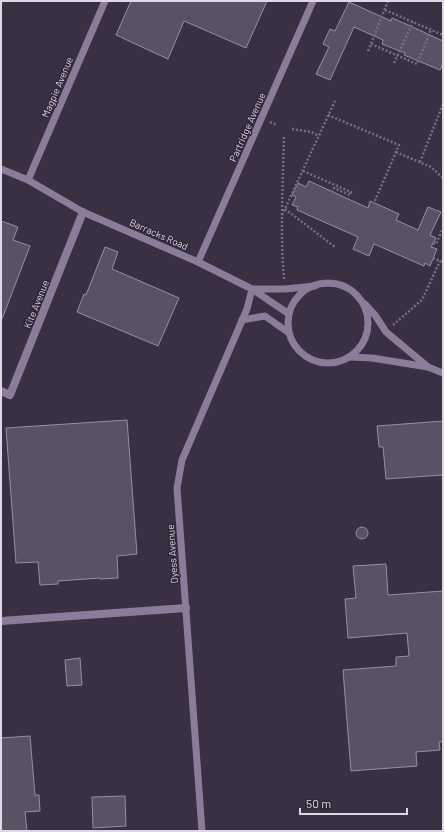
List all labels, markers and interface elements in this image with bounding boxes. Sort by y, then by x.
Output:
street label: Magpie Avenue [39,55,75,119]
street label: Partridge Avenue [226,91,268,163]
street label: Barracks Road [128,216,190,252]
street label: Kite Avenue [21,278,51,330]
street label: Dyess Avenue [164,524,180,584]
scale bar [300,790,407,816]
text: 50 m [306,796,331,810]

